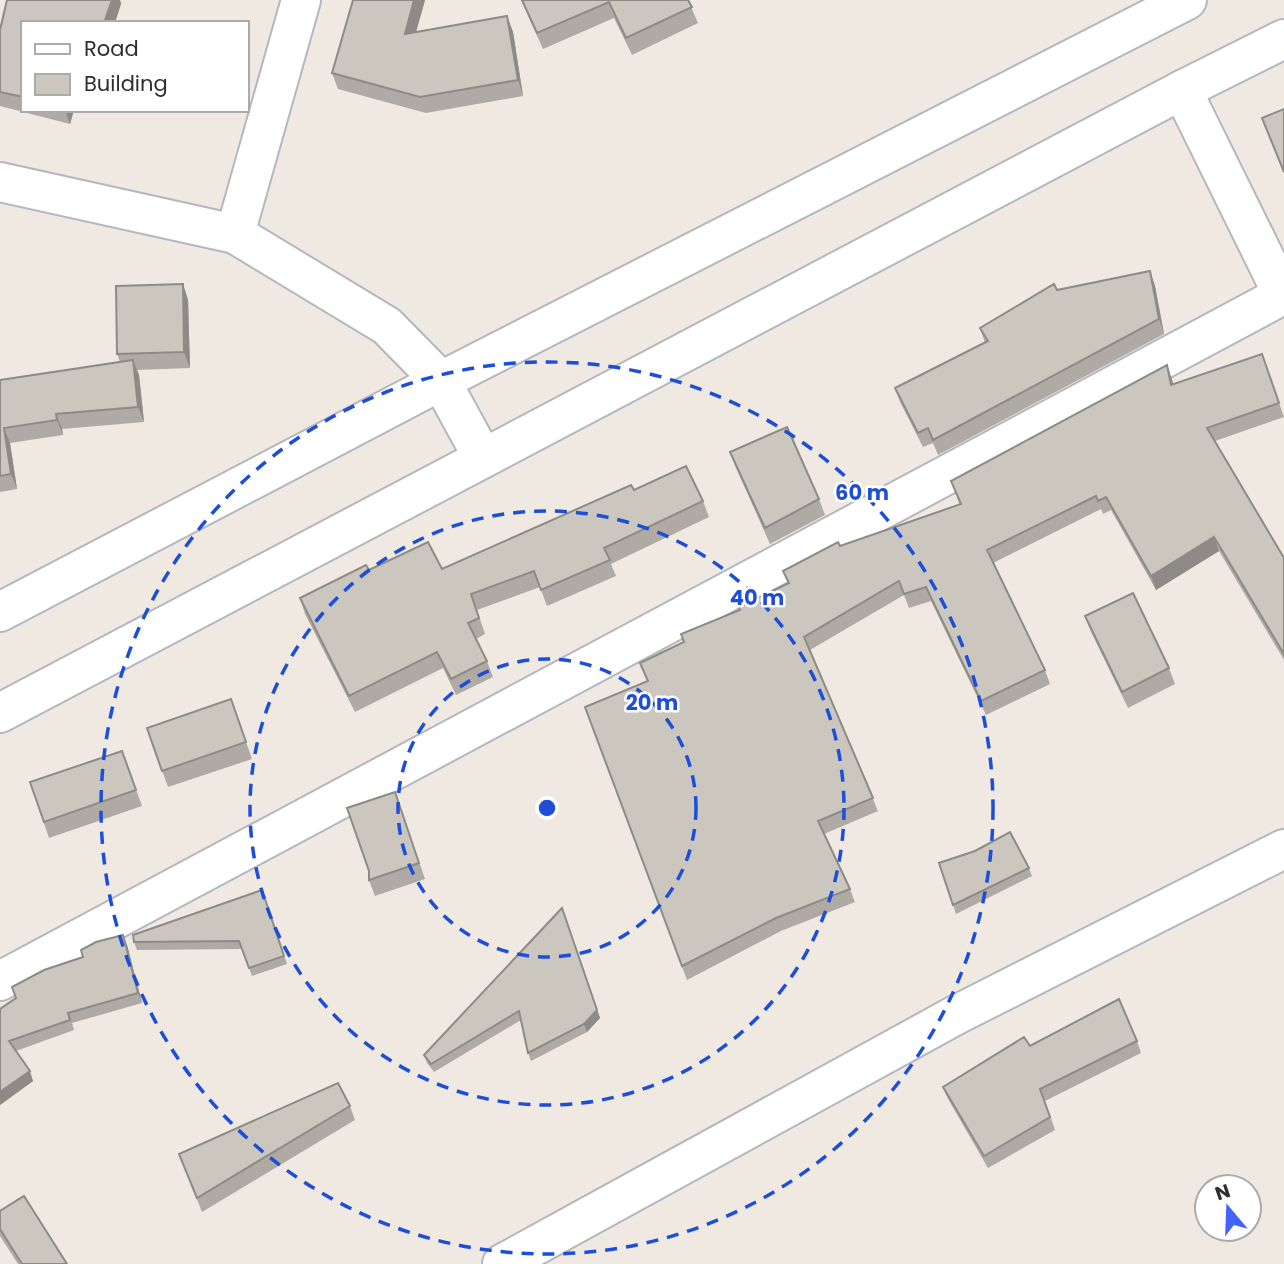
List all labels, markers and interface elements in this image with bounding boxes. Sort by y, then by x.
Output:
legend [21,21,248,112]
text: Road [84,34,139,63]
text: Building [84,69,168,98]
text: 60 m [835,478,889,507]
text: 40 m [730,583,784,612]
text: 20 m [626,688,678,717]
centre of rings [535,796,559,820]
north arrow [1193,1173,1263,1243]
text: N [1211,1177,1234,1207]

